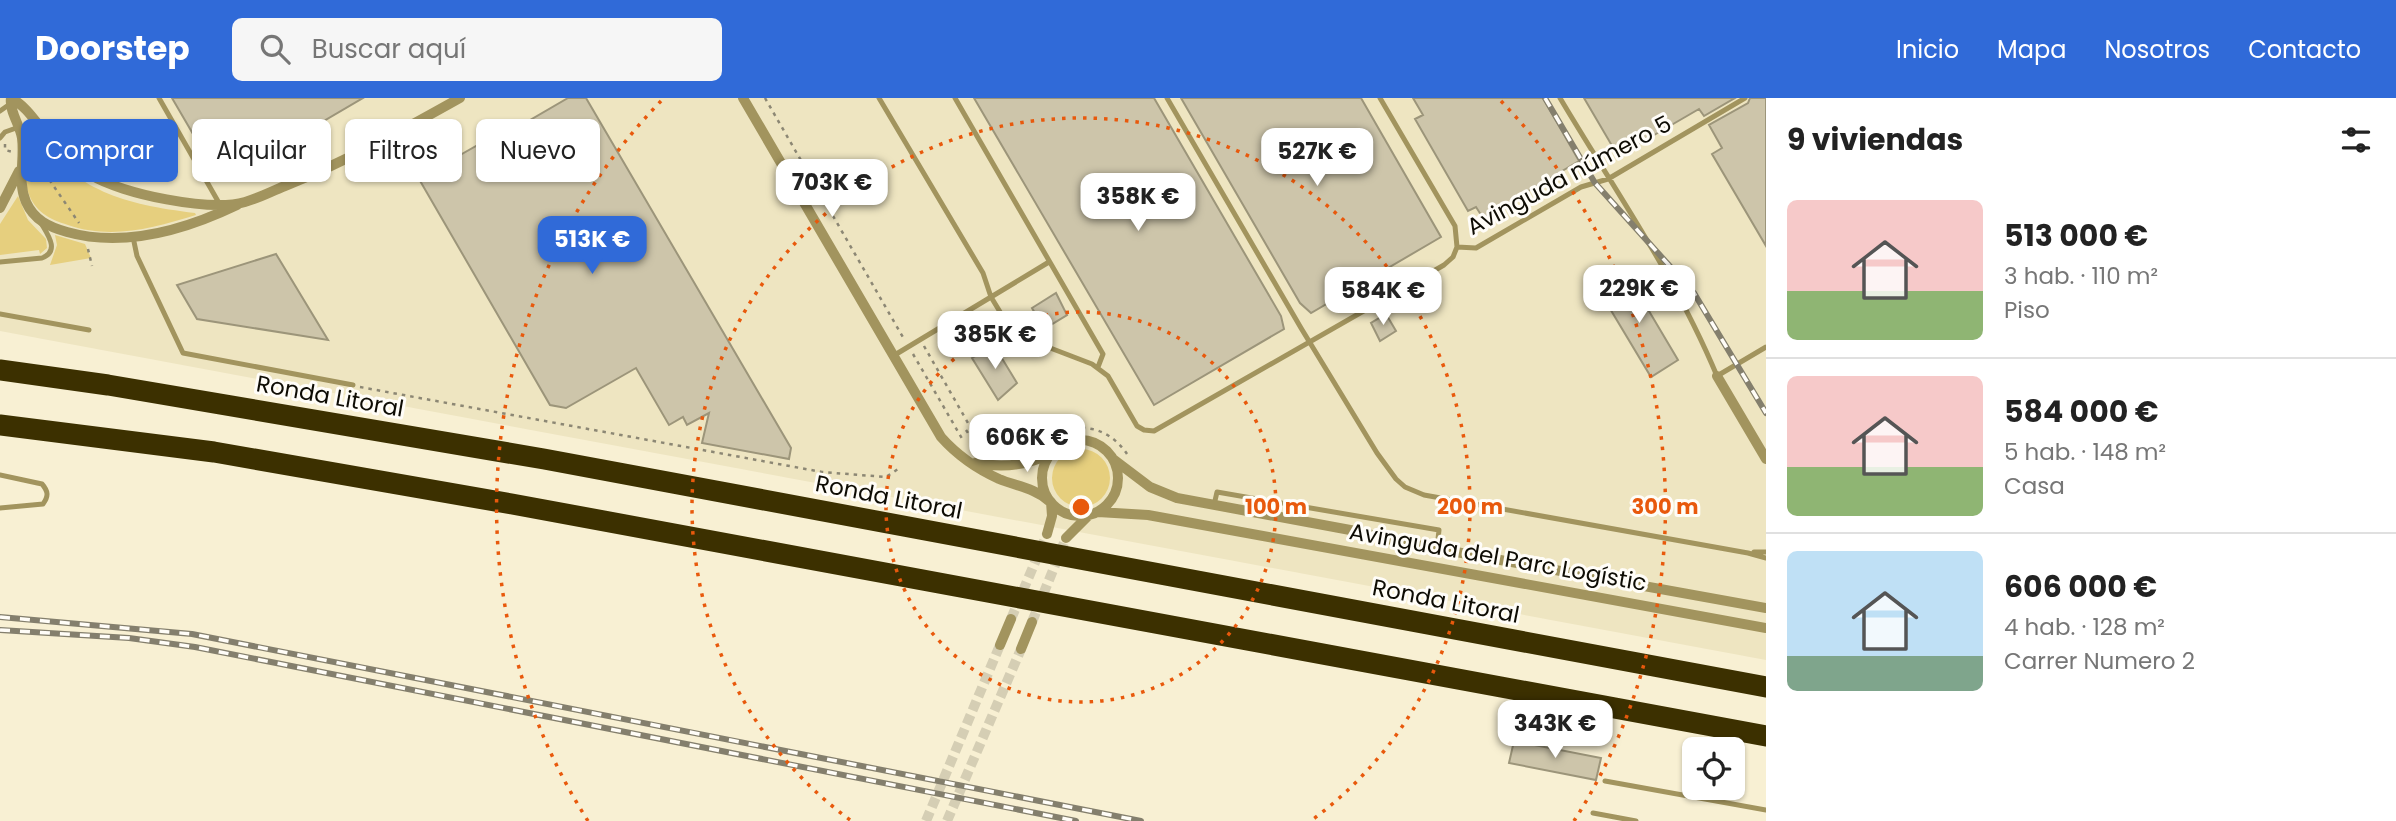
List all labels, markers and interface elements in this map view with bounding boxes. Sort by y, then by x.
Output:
search box [232,18,722,81]
text: Doorstep [35,25,190,72]
icon: search [256,30,294,68]
text: Buscar aquí [312,31,466,67]
text: Inicio [1896,33,1959,66]
text: Mapa [1997,33,2066,66]
text: Nosotros [2104,33,2210,66]
text: Contacto [2248,33,2361,66]
street label: Avinguda número 5 [1461,107,1677,243]
text: 9 viviendas [1787,118,1963,161]
chip: Comprar [21,119,178,182]
chip: Alquilar [192,119,331,182]
chip: Filtros [345,119,462,182]
chip: Nuevo [476,119,600,182]
icon: filters [2337,121,2375,159]
pin: 527K € [1260,129,1374,188]
text: 527K € [1277,135,1357,167]
pin: 703K € [775,159,889,219]
text: 703K € [792,166,872,198]
pin: 358K € [1081,174,1195,233]
text: 358K € [1097,180,1179,212]
text: 513 000 € [2004,214,2148,257]
pin: 513K € [535,216,649,276]
text: 513K € [554,223,630,255]
icon: home [1843,228,1927,312]
text: 3 hab. · 110 m² [2004,260,2158,292]
pin: 229K € [1582,266,1696,325]
pin: 584K € [1326,268,1440,327]
text: 229K € [1599,272,1679,304]
text: 584K € [1341,274,1425,306]
text: Piso [2004,294,2050,326]
pin: 385K € [938,312,1052,371]
text: 385K € [954,318,1036,350]
street label: Ronda Litoral [254,367,406,425]
text: 584 000 € [2004,390,2159,433]
icon: home [1843,404,1927,488]
pin: 606K € [970,414,1084,474]
text: 606K € [985,421,1069,453]
text: 5 hab. · 148 m² [2004,436,2166,468]
street label: Ronda Litoral [813,467,965,527]
text: Casa [2004,470,2065,502]
text: 100 m [1245,492,1307,521]
text: 200 m [1437,492,1503,521]
text: 300 m [1632,492,1698,521]
centre of rings [1069,495,1093,519]
street label: Avinguda del Parc Logístic [1347,515,1649,599]
text: 606 000 € [2004,565,2157,608]
street label: Ronda Litoral [1370,571,1522,631]
icon: home [1843,579,1927,663]
text: 4 hab. · 128 m² [2004,611,2165,643]
text: Carrer Numero 2 [2004,645,2195,677]
pin: 343K € [1498,700,1612,760]
text: 343K € [1514,707,1596,739]
map controls [1682,737,1745,800]
button: locate [1682,737,1745,800]

